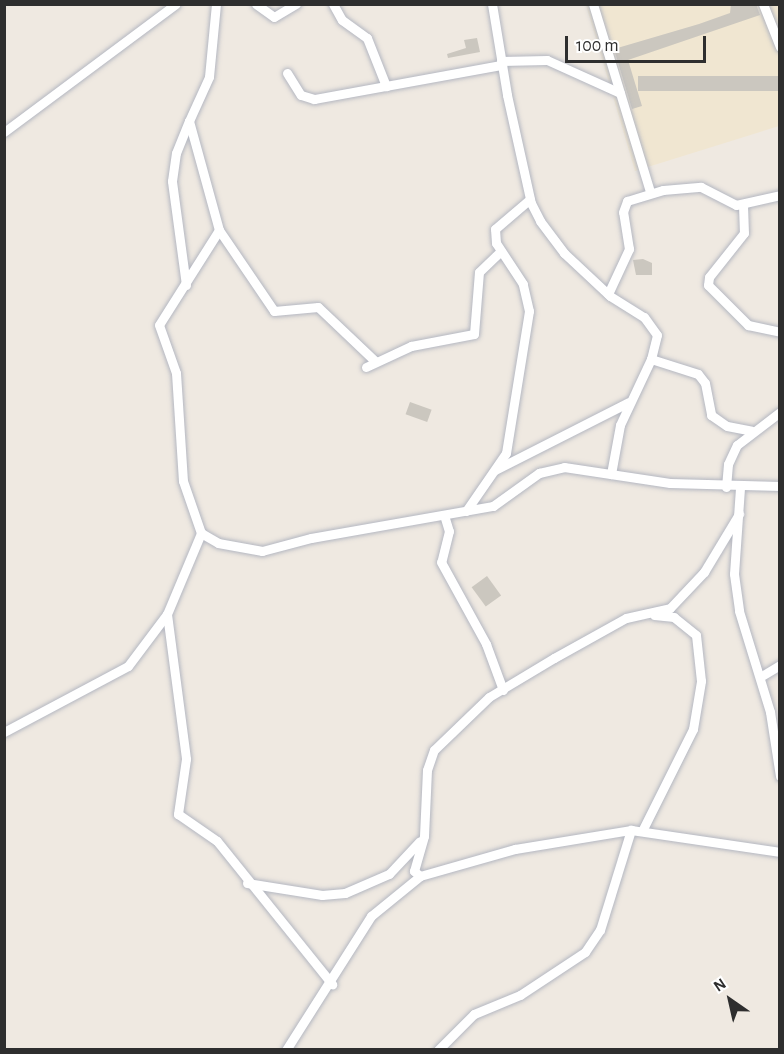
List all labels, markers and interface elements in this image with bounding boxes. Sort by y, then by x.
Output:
scale bar [568,24,709,62]
text: 100 m [576,37,619,55]
north arrow [700,970,760,1030]
text: N [711,975,729,995]

